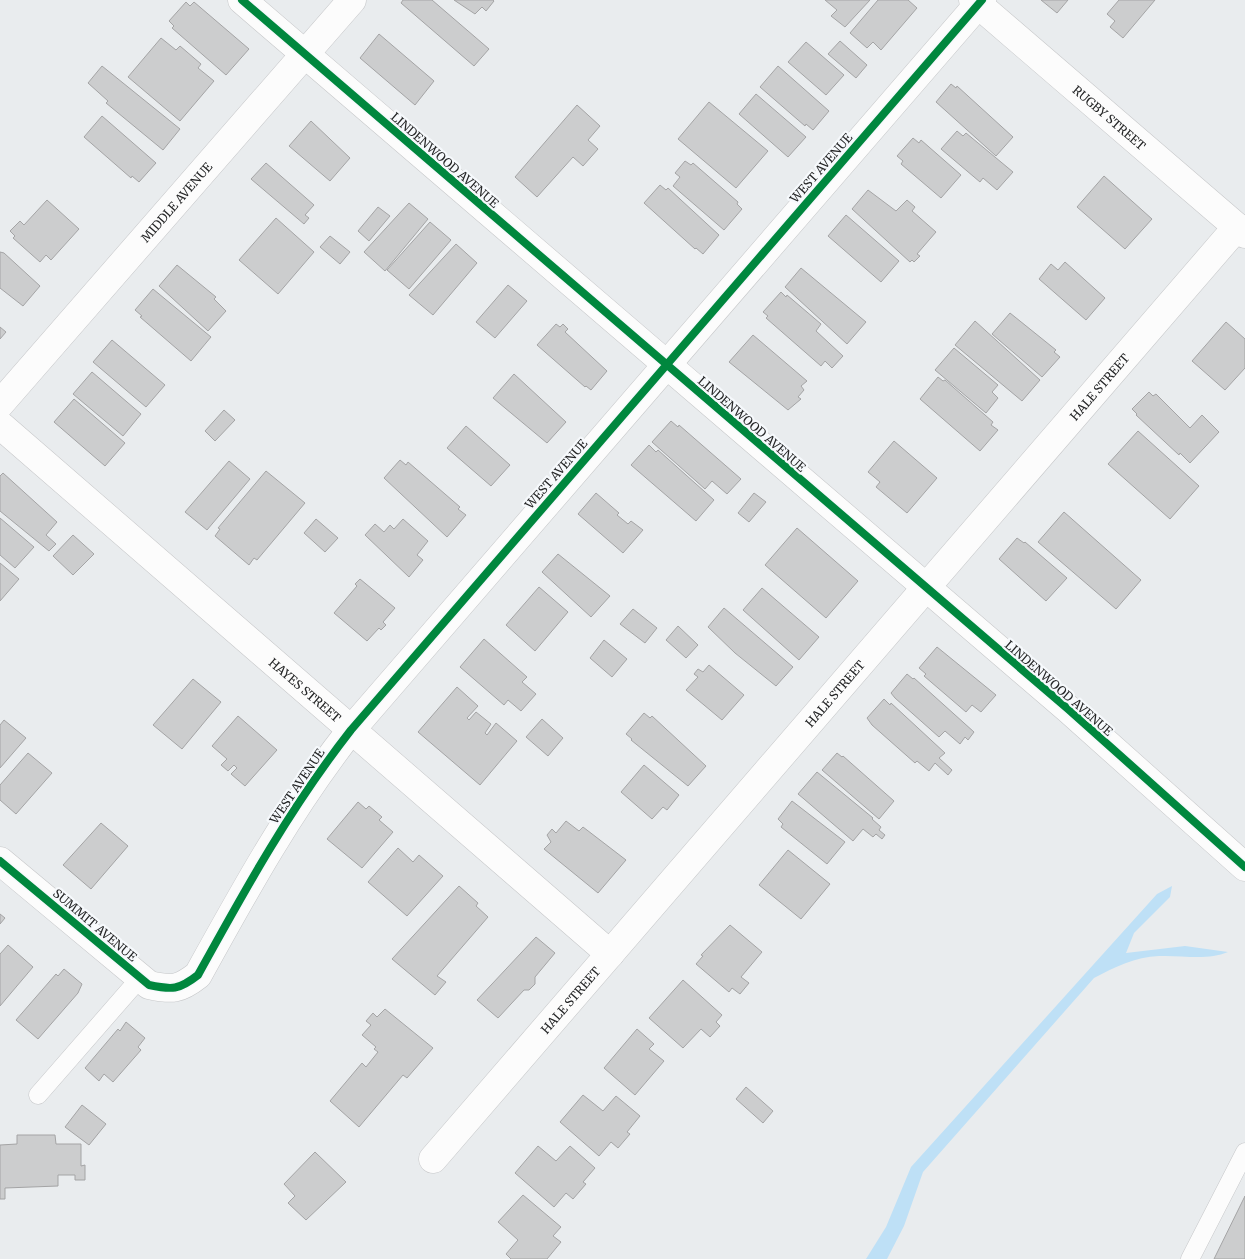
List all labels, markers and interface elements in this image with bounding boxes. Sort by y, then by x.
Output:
street label: RUGBY STREET [1070,82,1149,153]
street label: LINDENWOOD AVENUE [388,109,502,211]
street label: WEST AVENUE [786,130,856,207]
street label: MIDDLE AVENUE [137,159,215,245]
street label: HALE STREET [1066,350,1133,423]
street label: LINDENWOOD AVENUE [695,373,809,475]
street label: WEST AVENUE [521,436,591,513]
street label: LINDENWOOD AVENUE [1002,637,1116,739]
street label: HAYES STREET [266,654,345,725]
street label: HALE STREET [802,656,868,730]
street label: WEST AVENUE [266,745,328,827]
street label: SUMMIT AVENUE [50,886,140,965]
street label: HALE STREET [537,963,603,1036]

